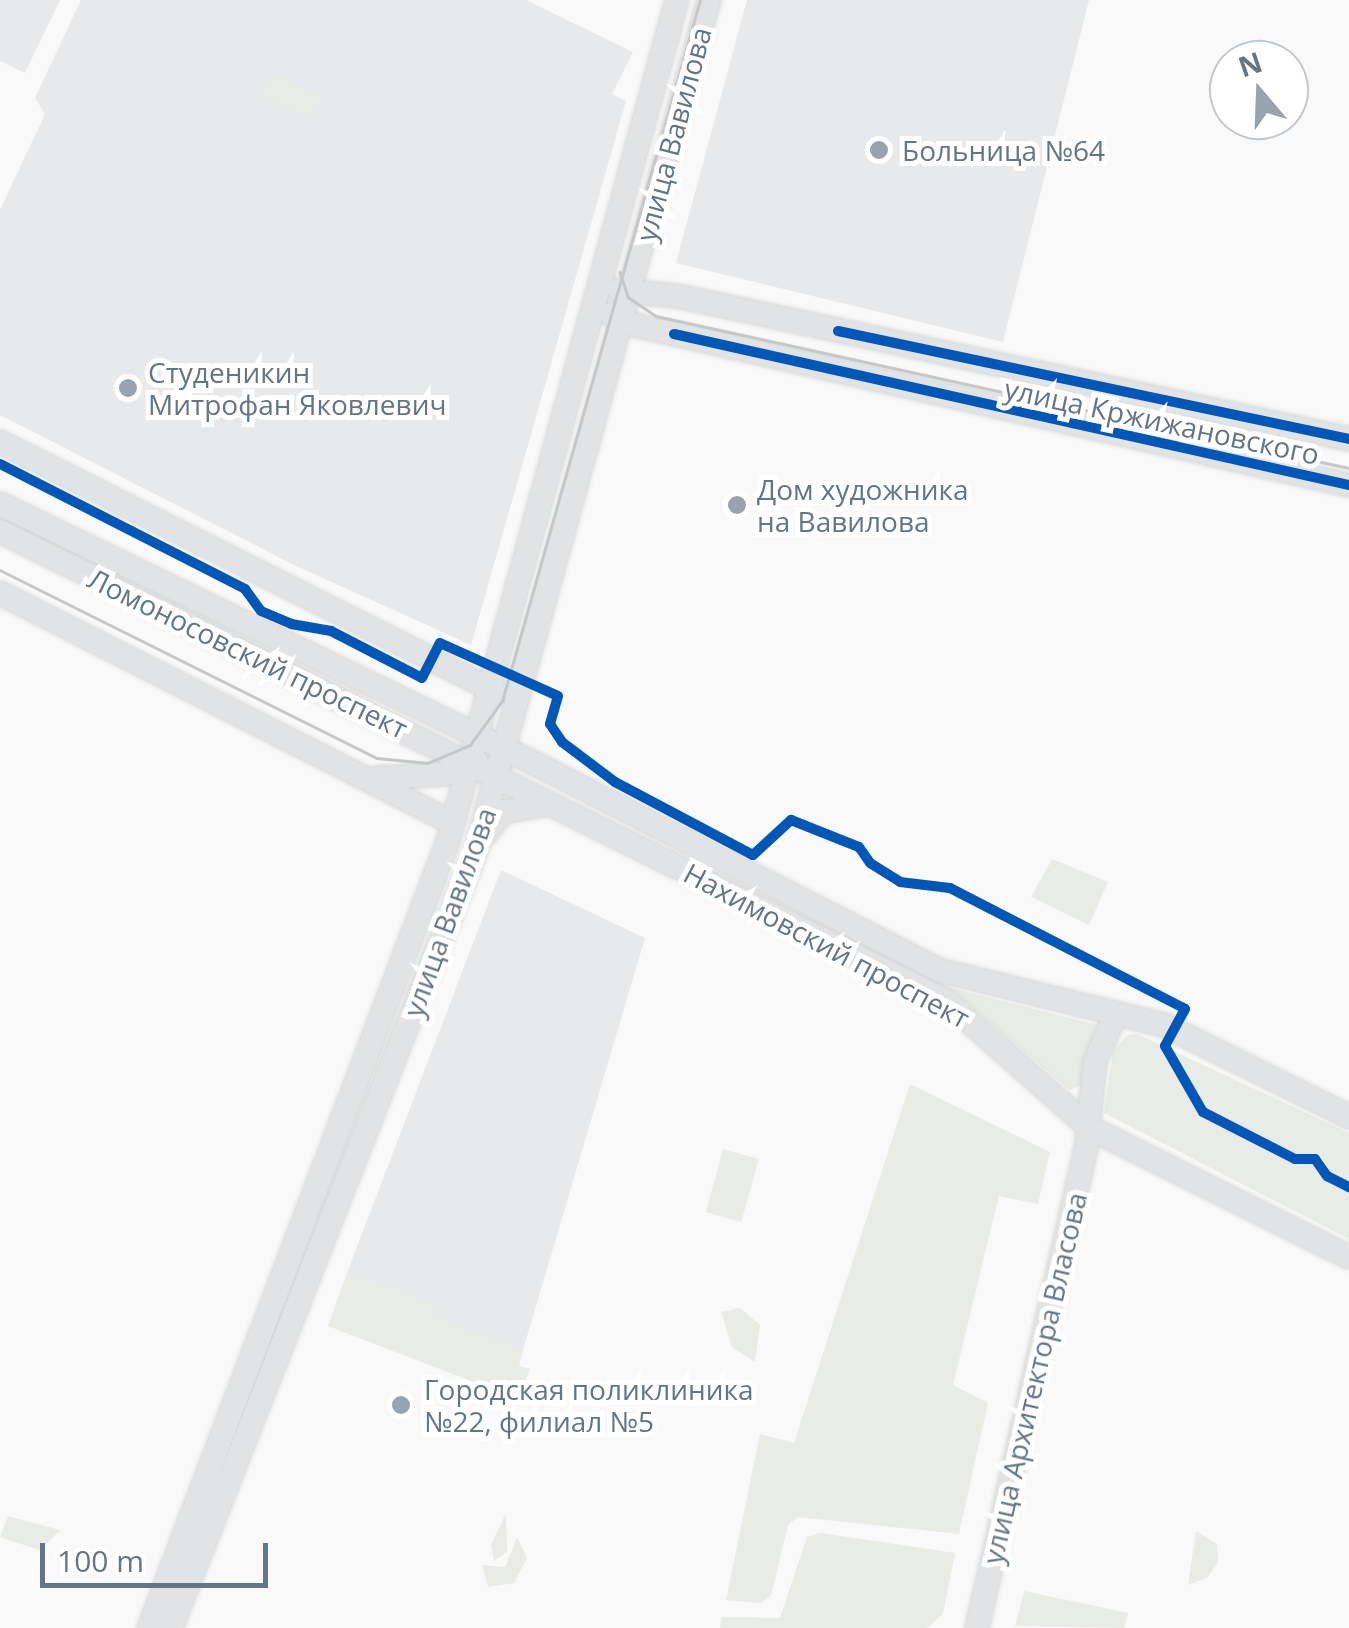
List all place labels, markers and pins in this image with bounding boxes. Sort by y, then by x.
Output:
place label: Больница №64 [902,133,1105,167]
marker: Больница №64 [866,137,892,163]
place label: Студеникин Митрофан Яковлевич [148,355,446,421]
marker: Студеникин Митрофан Яковлевич [117,377,139,399]
place label: Дом художника на Вавилова [757,472,969,538]
marker: Дом художника на Вавилова [726,494,748,516]
place label: Городская поликлиника №22, филиал №5 [424,1372,754,1438]
marker: Городская поликлиника №22, филиал №5 [388,1392,414,1418]

